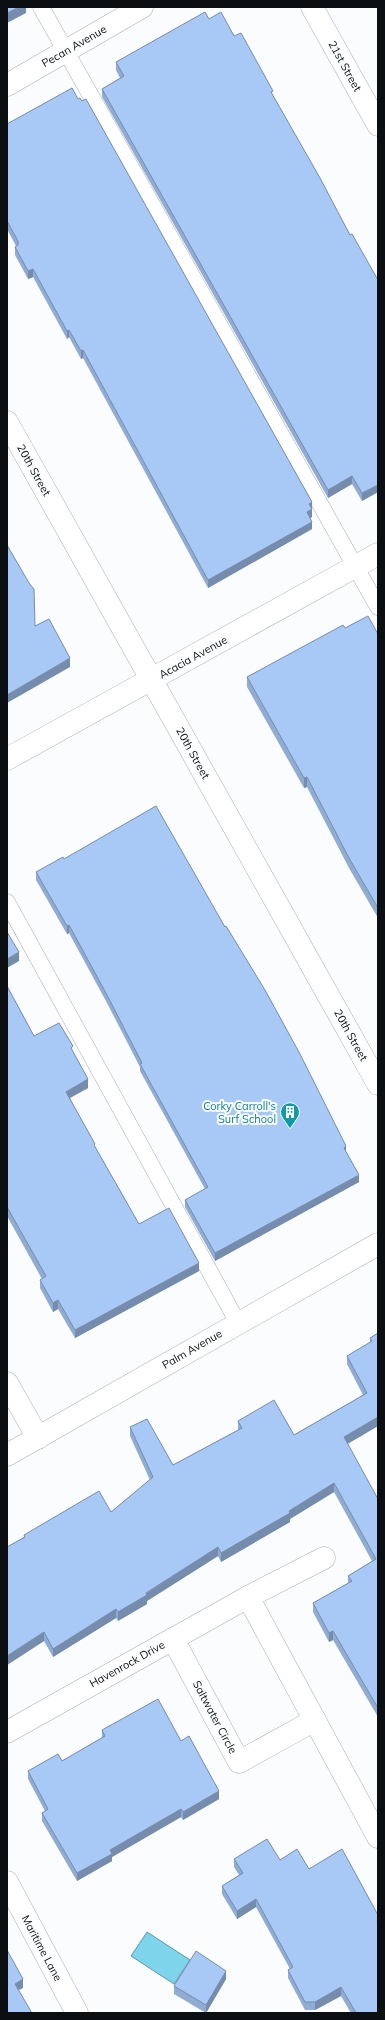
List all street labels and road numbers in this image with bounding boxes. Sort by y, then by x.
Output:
street label: Pecan Avenue [39,22,109,70]
street label: 21st Street [325,38,365,94]
street label: 20th Street [14,442,54,498]
street label: Acacia Avenue [156,632,230,682]
street label: 20th Street [173,725,213,781]
street label: 20th Street [331,1007,371,1063]
street label: Palm Avenue [160,1326,225,1372]
street label: Havenrock Drive [87,1638,167,1690]
street label: Saltwater Circle [190,1678,240,1756]
street label: Maritime Lane [19,1913,65,1983]

